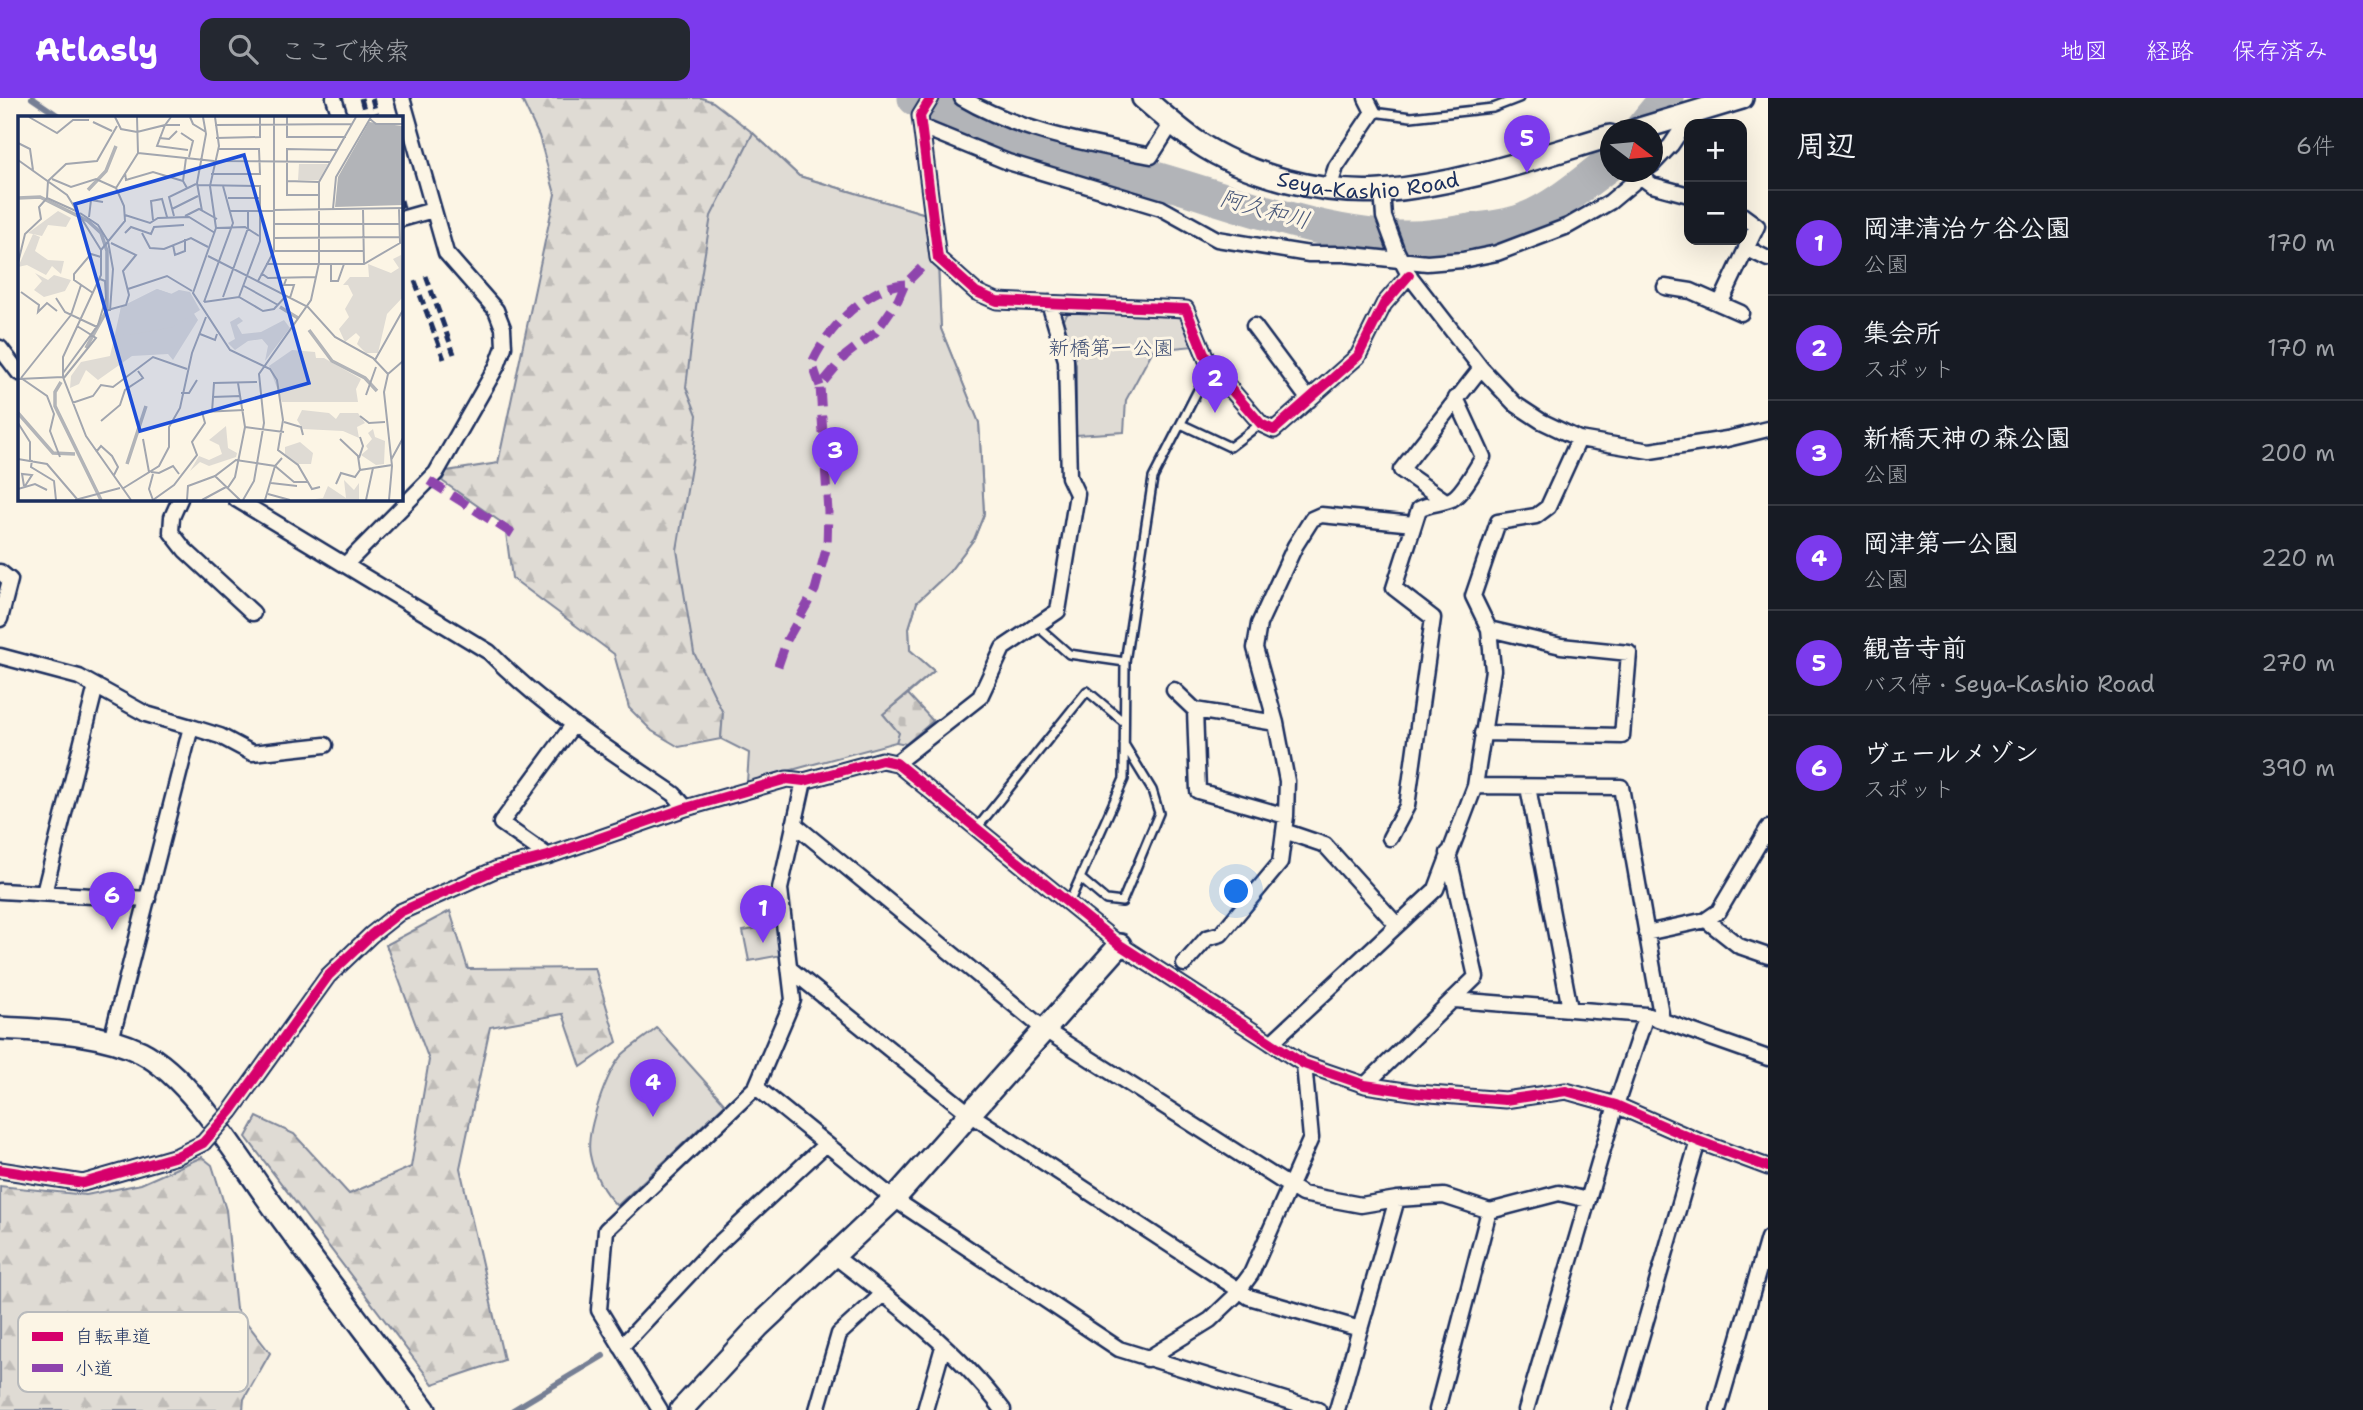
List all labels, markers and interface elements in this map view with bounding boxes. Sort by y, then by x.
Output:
search box [200,18,690,81]
text: Atlasly [35,27,158,72]
icon: search [224,30,262,68]
text: ここで検索 [280,33,410,68]
text: 地図 [2060,35,2108,67]
text: 経路 [2146,35,2194,67]
text: 保存済み [2232,35,2328,67]
pin: 5 [1504,115,1550,173]
inset map [18,116,402,500]
north arrow [1600,119,1663,182]
map controls [1684,119,1747,245]
button: + [1684,119,1747,182]
text: 周辺 [1796,125,1856,166]
text: 6件 [2296,131,2335,161]
street label: Seya-Kashio Road [1274,165,1462,206]
button: − [1684,182,1747,245]
water label: 阿久和川 [1217,183,1313,235]
text: 岡津清治ケ谷公園 [1863,210,2071,245]
text: 1 [1814,228,1824,258]
text: 170 m [2267,228,2335,258]
text: 公園 [1863,249,1909,279]
text: 集会所 [1863,315,1941,350]
text: 2 [1811,333,1827,363]
text: 170 m [2267,333,2335,363]
park label: 新橋第一公園 [1048,334,1174,362]
text: スポット [1863,354,1955,384]
pin: 2 [1192,355,1238,413]
text: 新橋天神の森公園 [1863,420,2071,455]
pin: 3 [812,427,858,485]
text: 3 [1811,438,1827,468]
text: 200 m [2260,438,2335,468]
text: 公園 [1863,459,1909,489]
text: 岡津第一公園 [1863,525,2019,560]
text: 4 [1811,543,1827,573]
text: 220 m [2261,543,2335,573]
text: 公園 [1863,564,1909,594]
text: 観音寺前 [1863,630,1967,665]
text: 5 [1812,648,1826,678]
text: 270 m [2261,648,2335,678]
text: バス停 · Seya-Kashio Road [1863,669,2155,699]
text: ヴェールメゾン [1863,735,2039,770]
text: 6 [1811,753,1827,783]
text: 390 m [2261,753,2335,783]
text: スポット [1863,774,1955,804]
pin: 6 [89,872,135,930]
your location [1219,874,1253,908]
pin: 1 [740,885,786,943]
pin: 4 [630,1059,676,1117]
legend [18,1312,248,1392]
text: 自転車道 [75,1324,151,1349]
text: 小道 [75,1356,113,1381]

